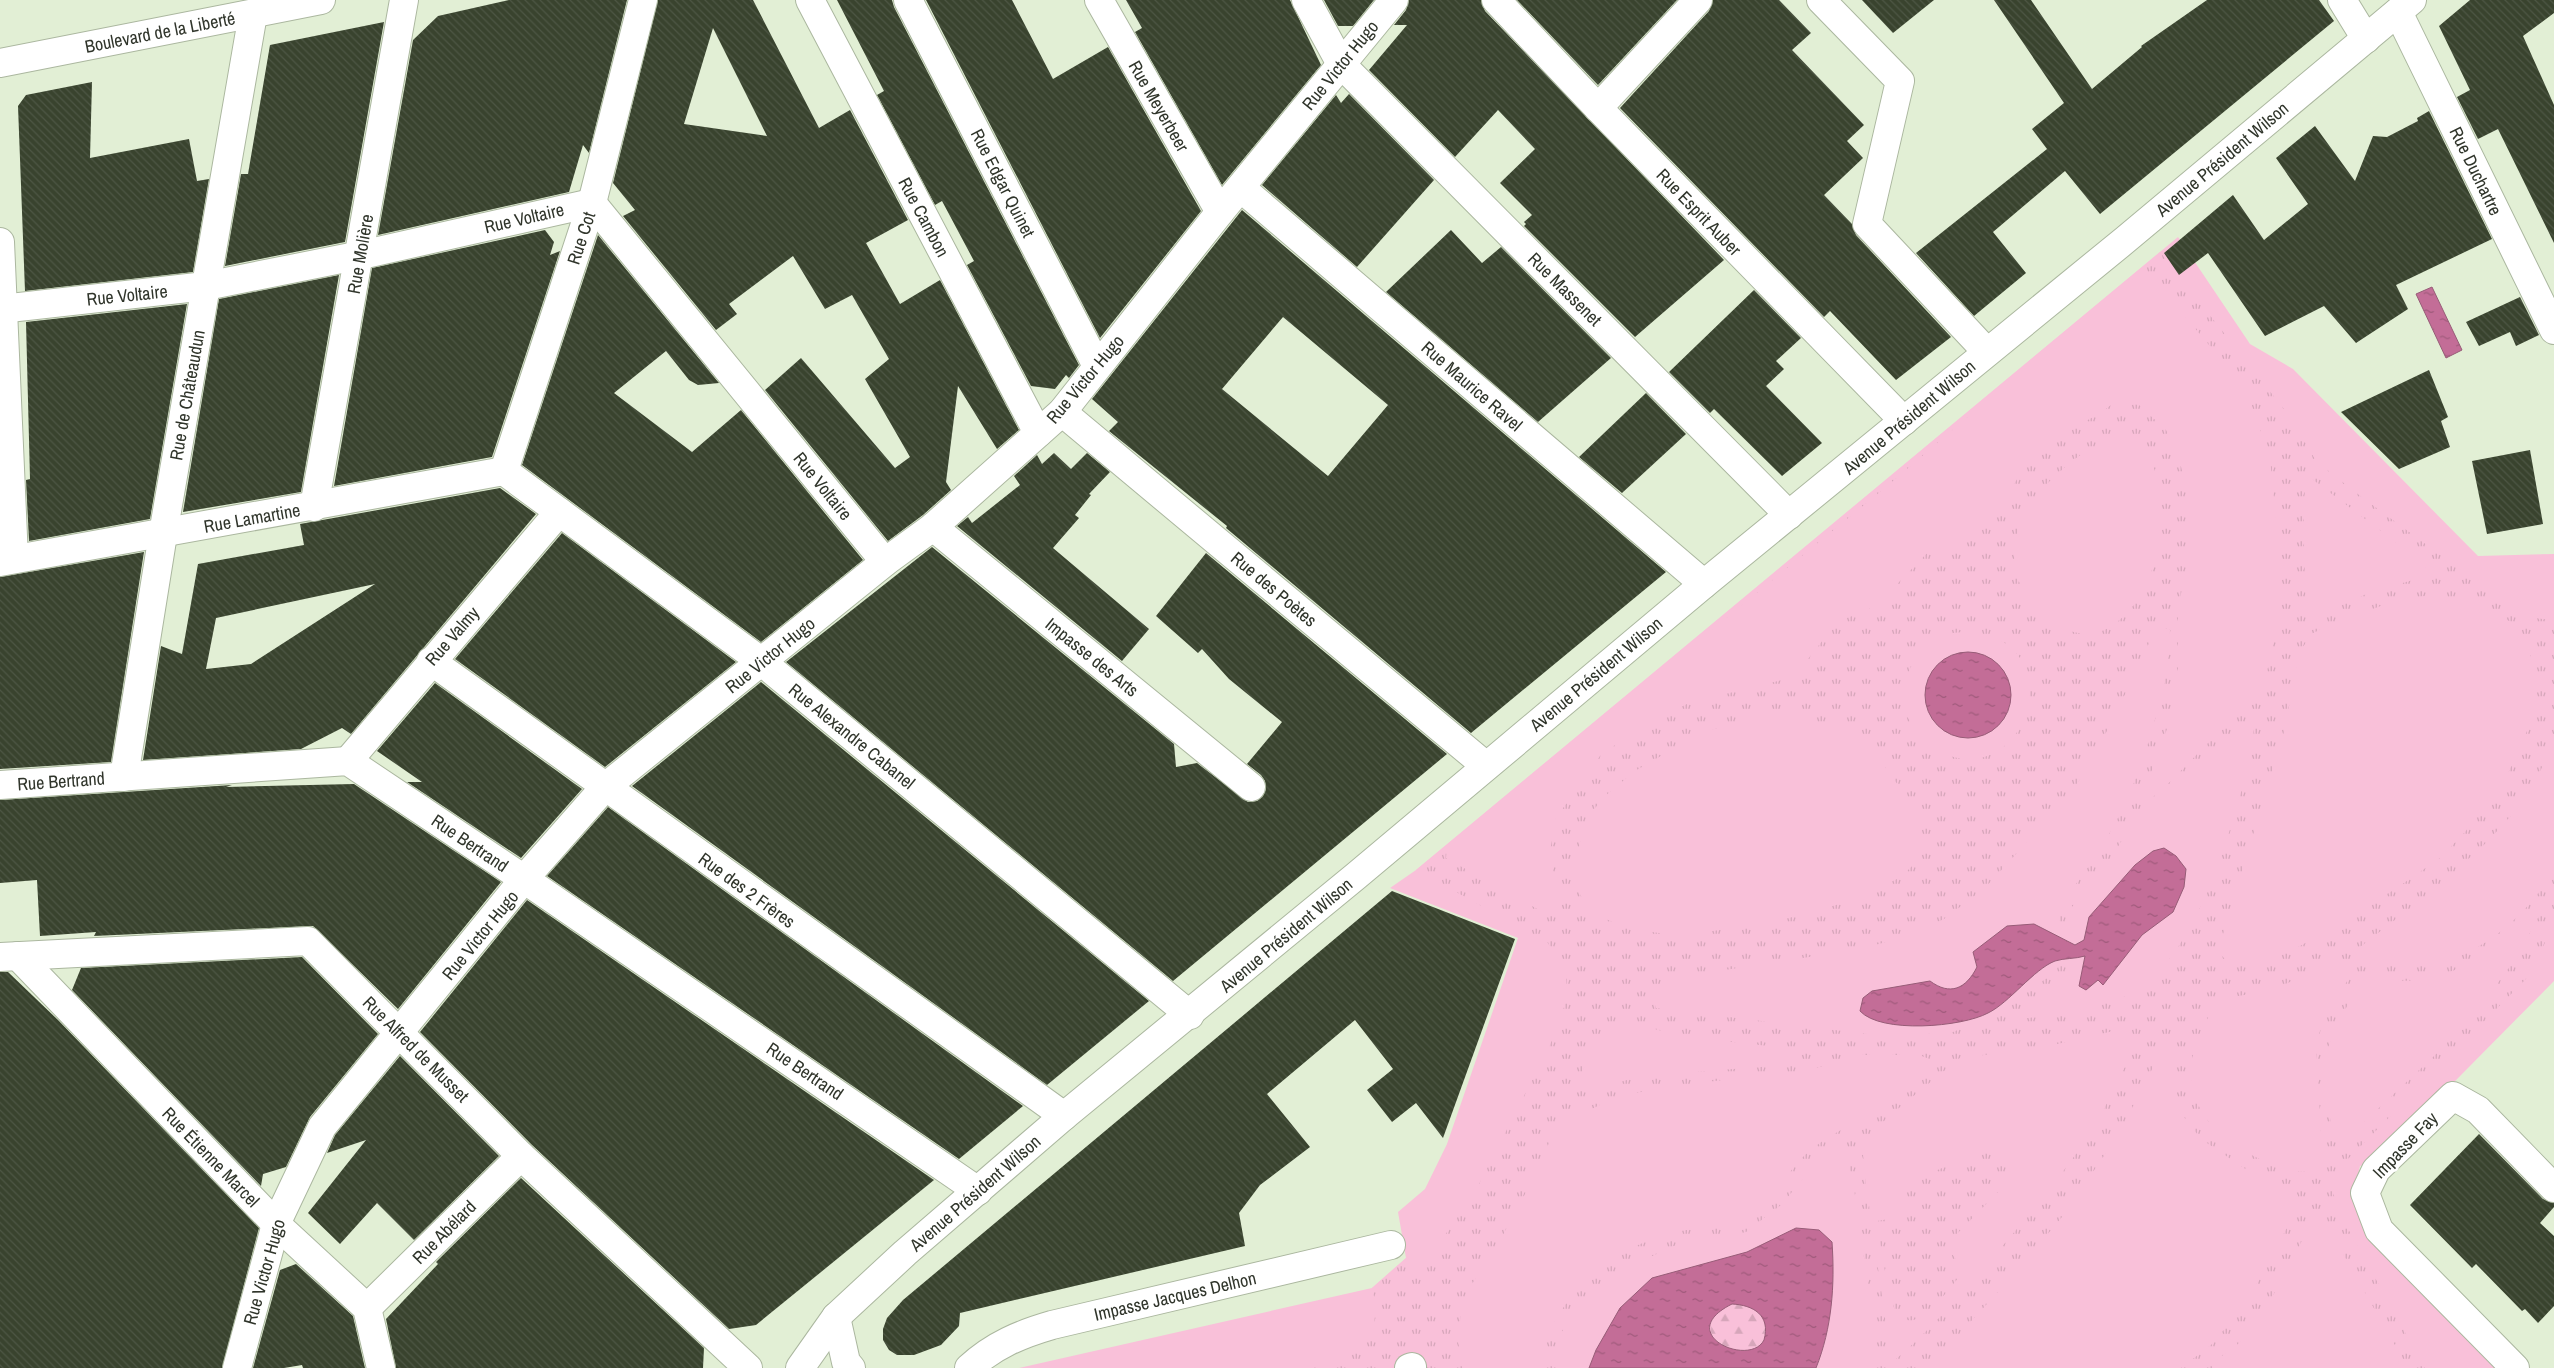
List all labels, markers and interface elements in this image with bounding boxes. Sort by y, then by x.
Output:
street label: Boulevard de la Liberté [83,5,237,59]
street label: Rue Victor Hugo [1296,15,1384,115]
street label: Rue Meyerbeer [1123,56,1195,156]
street label: Avenue Président Wilson [2149,96,2294,223]
street label: Rue Duchartre [2444,122,2508,220]
street label: Rue Edgar Quinet [965,124,1041,242]
street label: Rue Esprit Auber [1651,163,1747,261]
street label: Rue Cambon [893,173,955,261]
street label: Rue Voltaire [482,197,566,239]
street label: Rue Cot [561,208,601,268]
street label: Rue Molière [341,212,379,296]
street label: Rue Massenet [1523,247,1607,331]
street label: Rue Voltaire [85,278,169,312]
street label: Rue de Châteaudun [163,328,211,462]
street label: Rue Victor Hugo [1040,329,1130,429]
street label: Rue Maurice Ravel [1416,335,1528,437]
street label: Avenue Président Wilson [1836,354,1981,481]
street label: Rue Voltaire [788,447,858,525]
street label: Rue Lamartine [202,497,302,539]
street label: Rue des Poètes [1226,546,1322,632]
street label: Rue Valmy [419,601,485,671]
street label: Rue Victor Hugo [720,611,820,699]
street label: Avenue Président Wilson [1523,611,1668,738]
street label: Impasse des Arts [1040,612,1144,702]
street label: Rue Alexandre Cabanel [784,677,920,795]
street label: Rue Bertrand [16,765,106,797]
street label: Rue Bertrand [427,808,513,878]
street label: Rue des 2 Frères [694,846,800,934]
street label: Avenue Président Wilson [1213,872,1358,999]
street label: Rue Victor Hugo [436,885,524,985]
street label: Rue Alfred de Musset [357,990,475,1108]
street label: Rue Bertrand [762,1036,848,1106]
street label: Rue Étienne Marcel [157,1101,265,1213]
street label: Impasse Fay [2367,1106,2444,1184]
street label: Avenue Président Wilson [903,1129,1046,1258]
street label: Rue Abélard [406,1194,482,1270]
street label: Rue Victor Hugo [237,1216,291,1328]
street label: Impasse Jacques Delhon [1091,1265,1259,1327]

